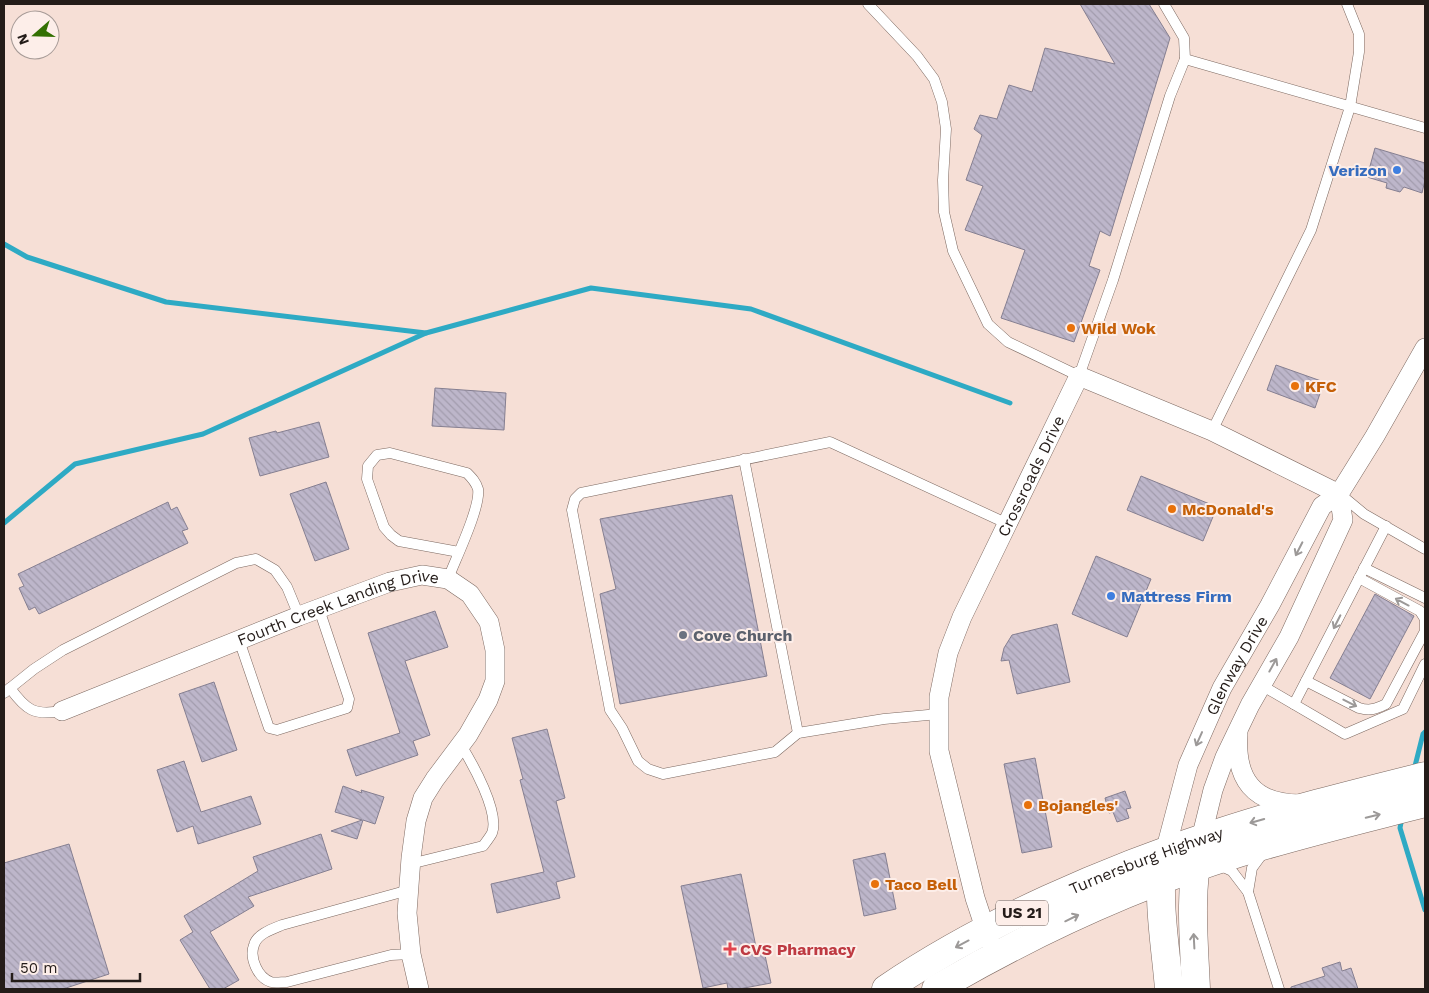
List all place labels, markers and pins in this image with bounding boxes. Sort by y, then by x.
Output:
place label: Verizon [1328,161,1387,180]
marker: Verizon [1391,164,1403,176]
place label: Wild Wok [1081,319,1156,338]
marker: Wild Wok [1065,322,1077,334]
place label: KFC [1305,377,1337,396]
marker: KFC [1289,380,1301,392]
place label: McDonald's [1182,500,1274,519]
marker: McDonald's [1166,503,1178,515]
place label: Mattress Firm [1121,587,1232,606]
marker: Mattress Firm [1105,590,1117,602]
place label: Cove Church [693,626,793,645]
marker: Cove Church [677,629,689,641]
place label: Bojangles' [1038,796,1118,815]
marker: Bojangles' [1022,799,1034,811]
place label: Taco Bell [885,875,958,894]
marker: Taco Bell [869,878,881,890]
place label: CVS Pharmacy [740,940,857,959]
marker: CVS Pharmacy [724,943,736,955]

